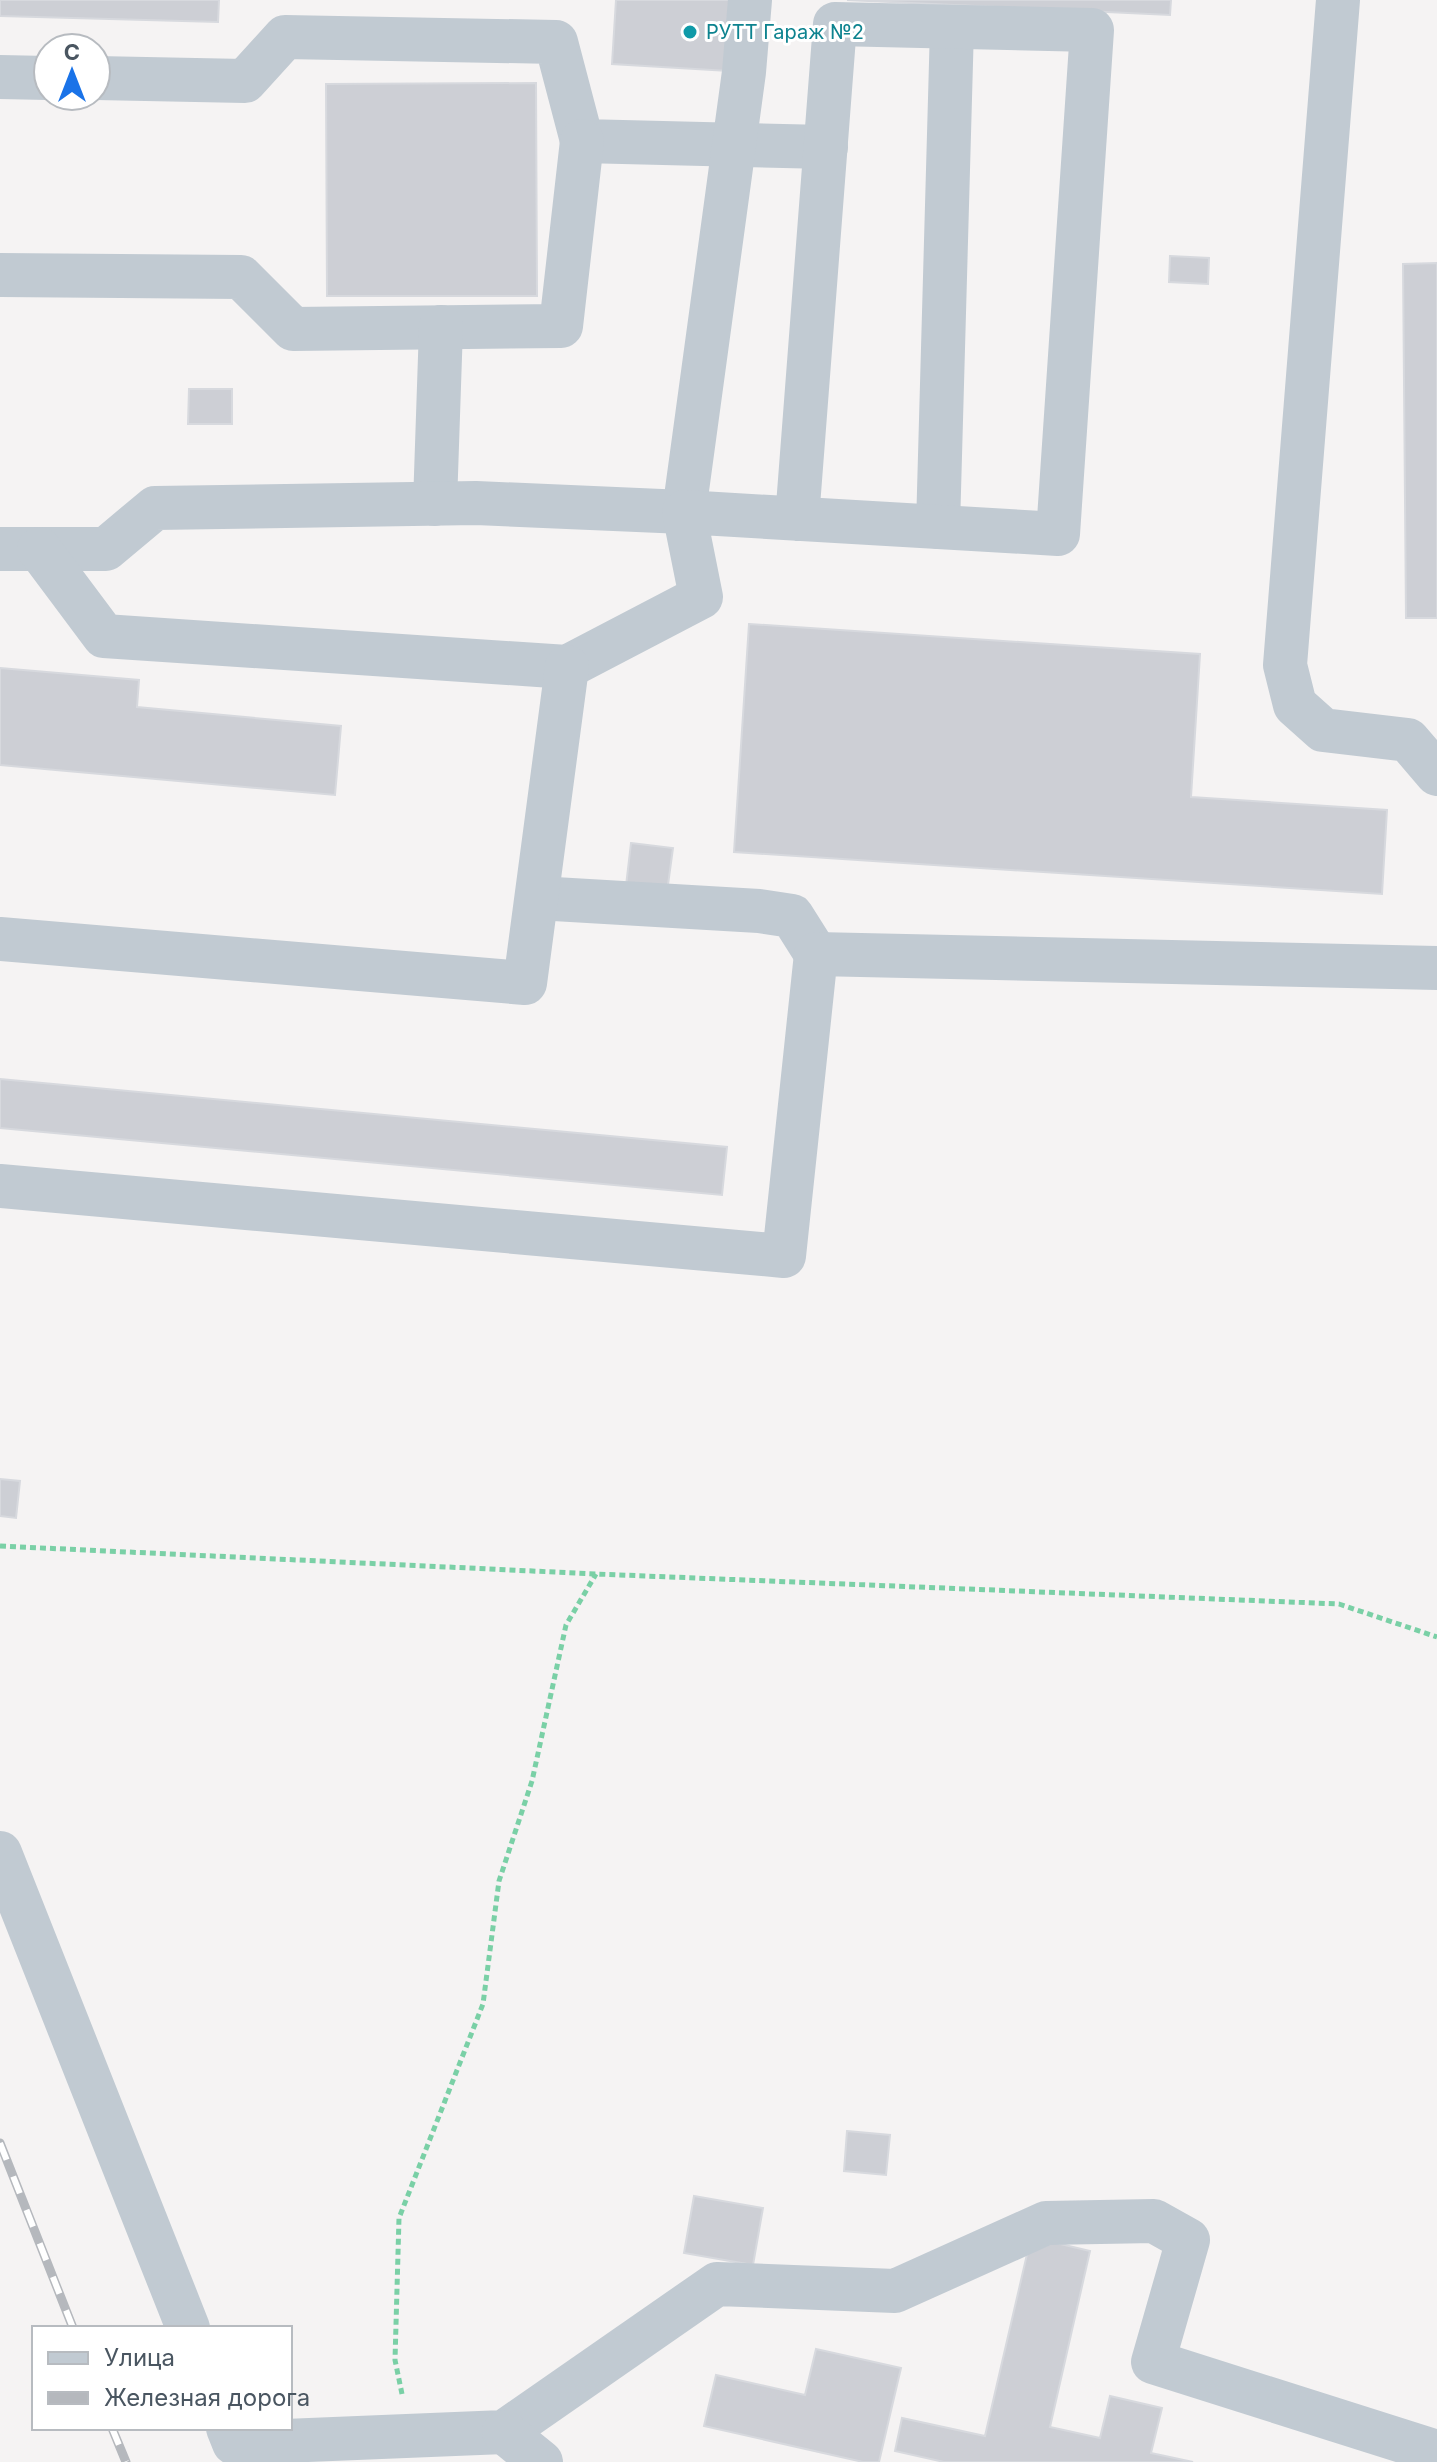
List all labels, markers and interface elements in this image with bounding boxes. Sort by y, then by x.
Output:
place label: РУТТ Гараж №2 [706,20,864,44]
marker: РУТТ Гараж №2 [681,23,699,41]
north arrow [32,32,112,112]
text: С [64,39,80,65]
legend [32,2326,292,2430]
text: Улица [104,2343,175,2372]
text: Железная дорога [104,2383,310,2412]

